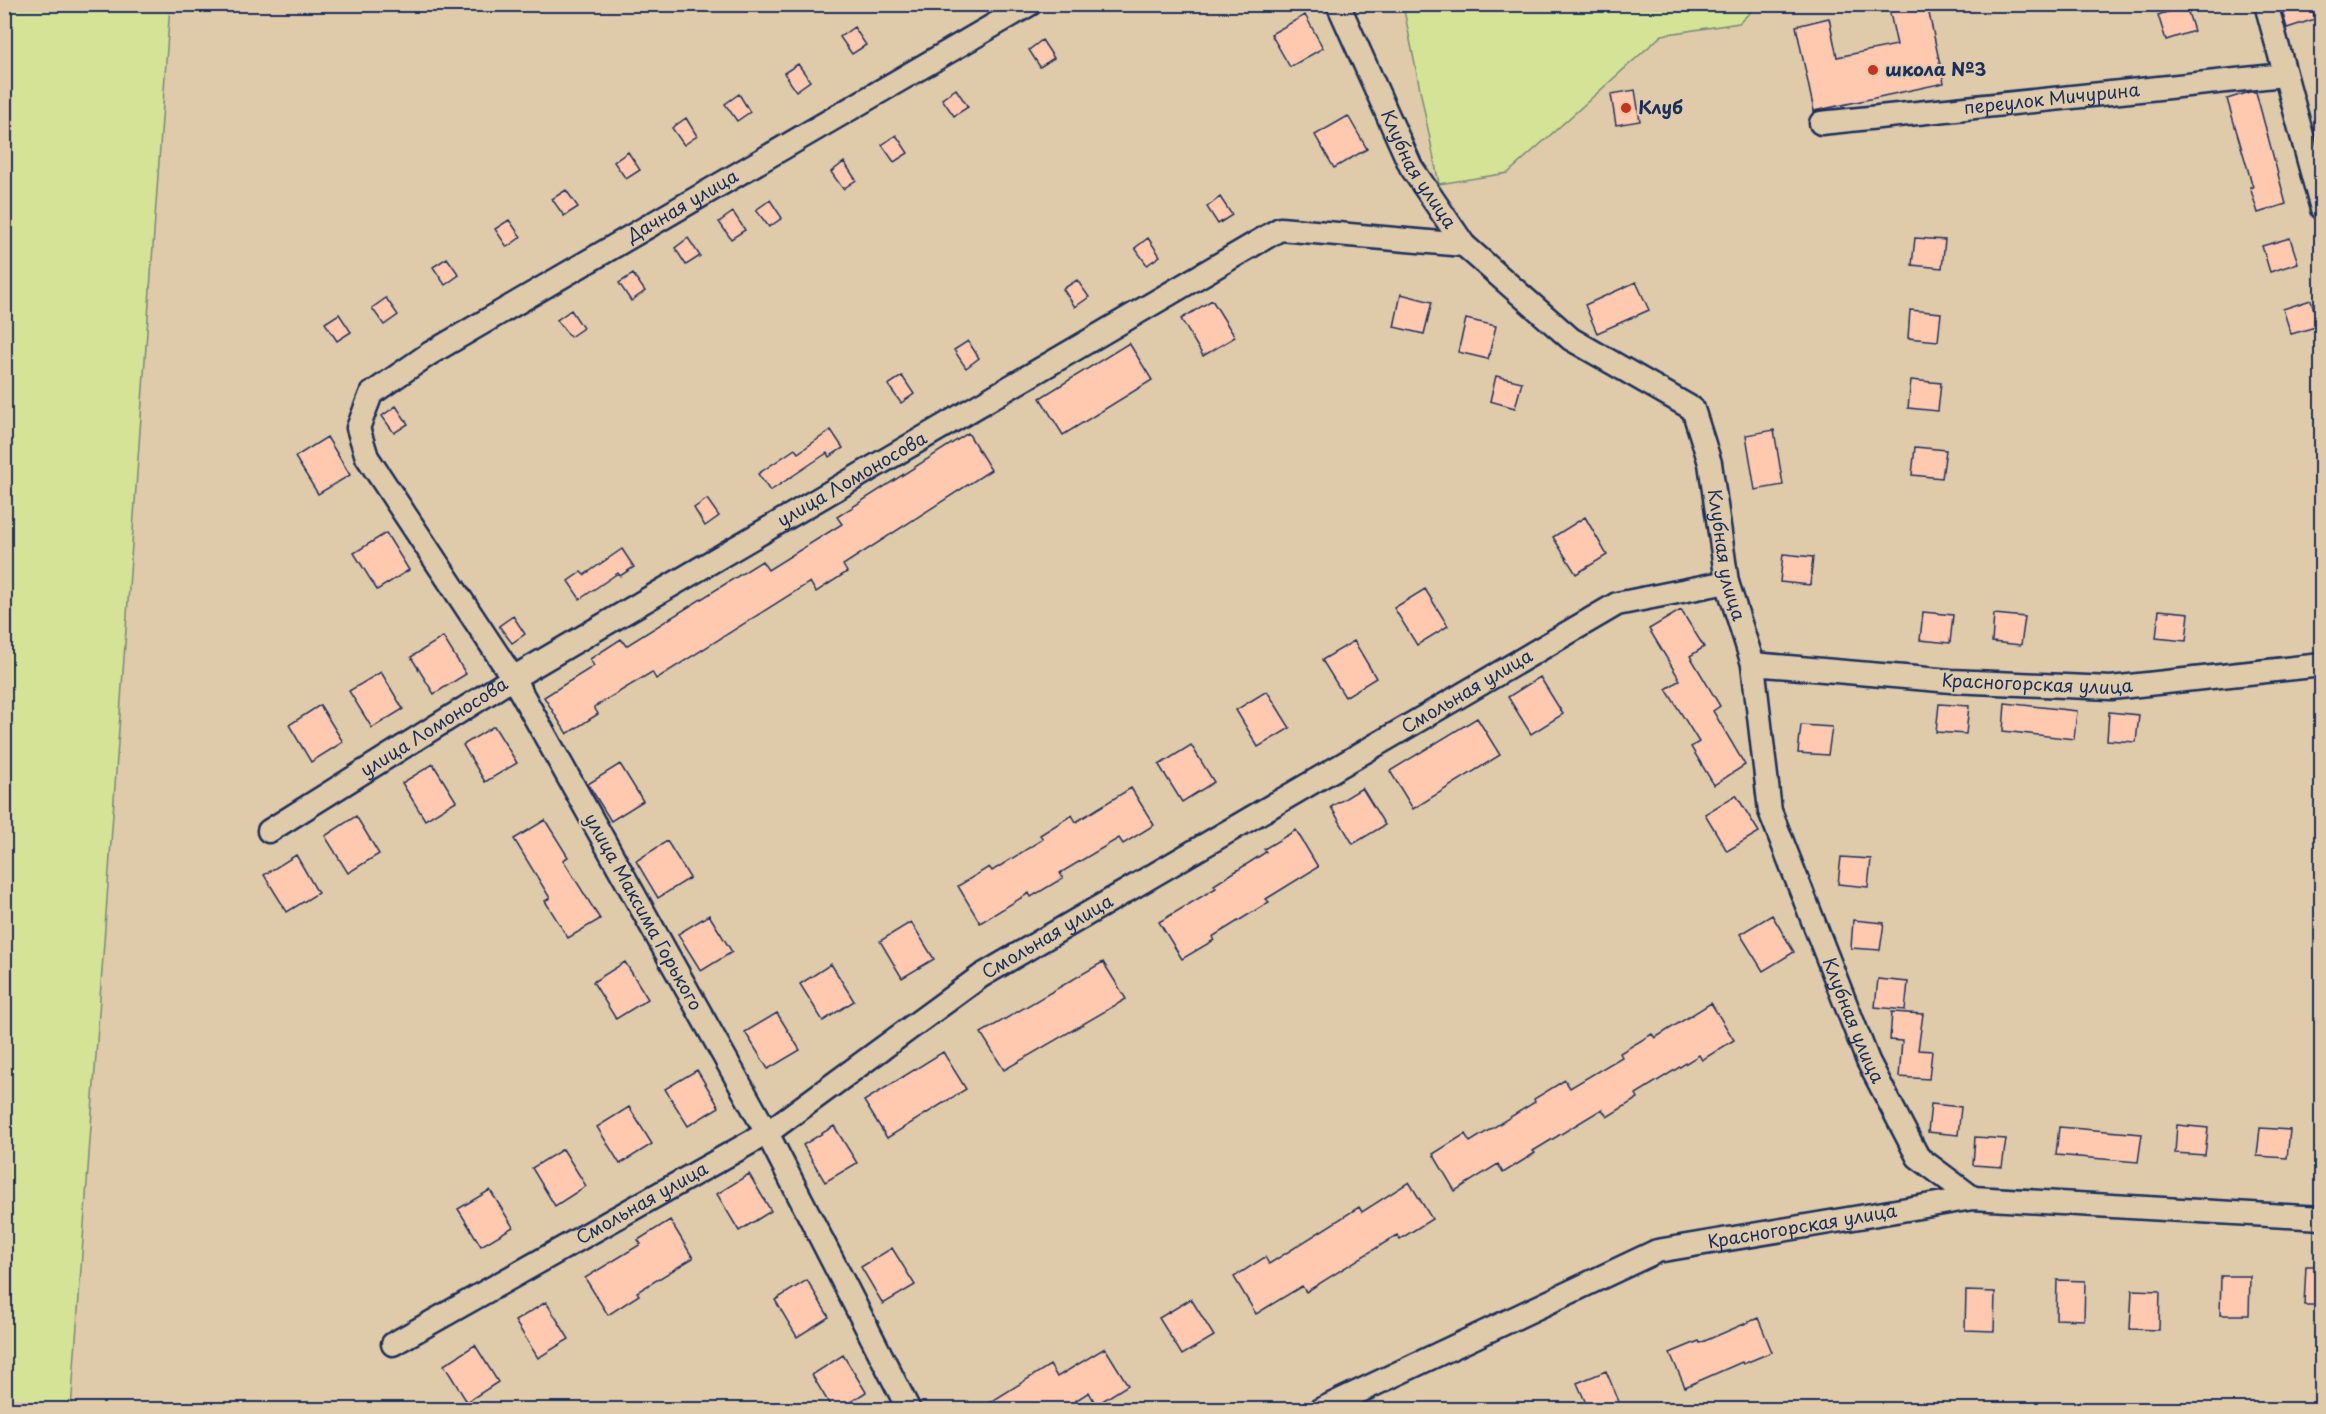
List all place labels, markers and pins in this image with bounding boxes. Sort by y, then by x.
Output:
place label: школа №3 [1885,55,1987,82]
marker: школа №3 [1866,63,1880,77]
place label: Клуб [1638,93,1683,120]
marker: Клуб [1619,101,1633,115]

